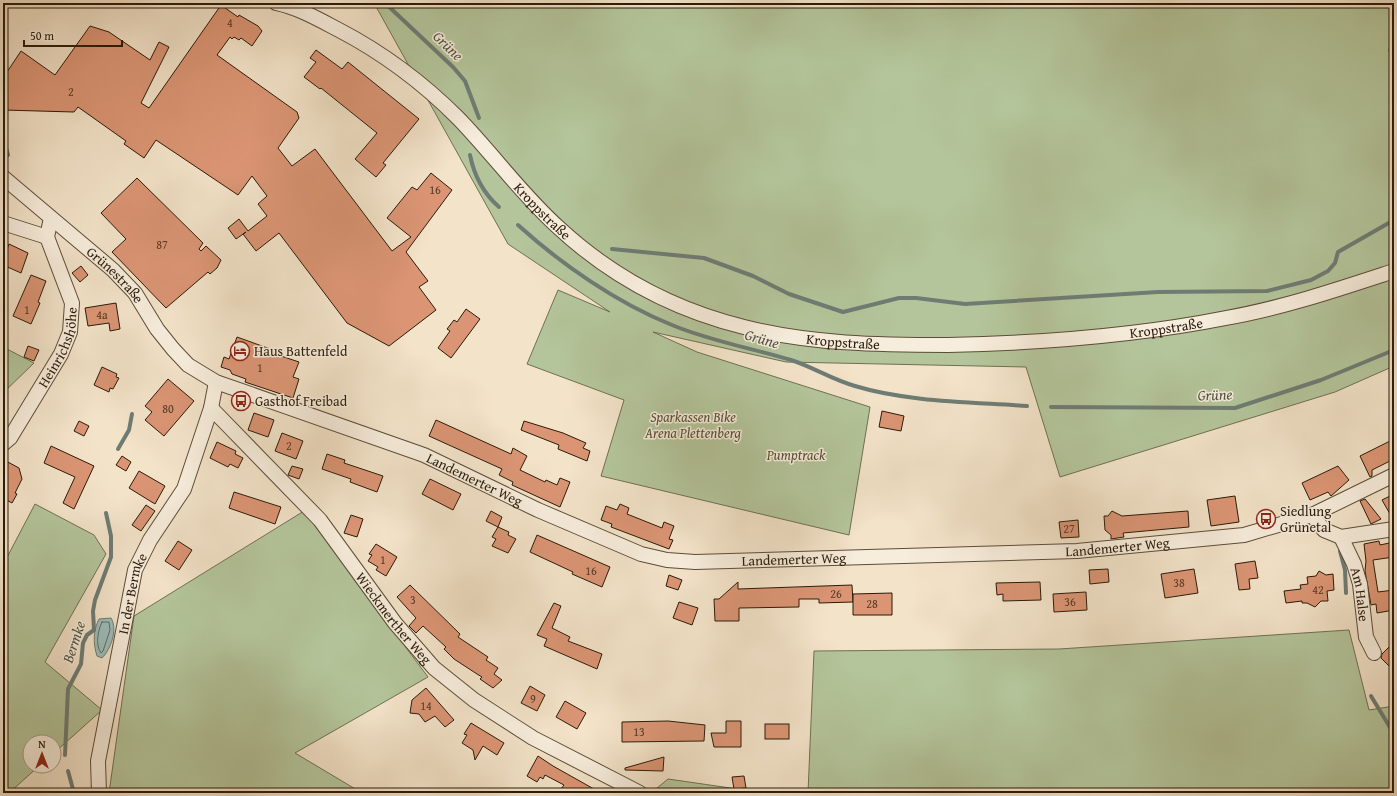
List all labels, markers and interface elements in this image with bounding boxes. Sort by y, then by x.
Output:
house number: 4 [227,14,233,31]
scale bar [24,22,122,48]
water label: Grüne [429,26,468,65]
text: 50 m [30,27,54,44]
house number: 2 [68,83,74,100]
street label: Kroppstraße [509,178,576,245]
house number: 16 [429,181,441,198]
house number: 87 [156,236,168,253]
street label: Grünestraße [82,242,149,307]
house number: 1 [24,301,30,318]
street label: Heinrichshöhe [33,306,82,391]
house number: 4a [96,306,108,323]
street label: Kroppstraße [1128,312,1205,343]
water label: Grüne [742,324,782,353]
street label: Kroppstraße [805,329,881,354]
hotel icon: Haus Battenfeld [229,340,251,362]
place label: Haus Battenfeld [254,341,348,361]
house number: 1 [257,359,263,376]
water label: Grüne [1197,383,1233,406]
bus stop icon: Gasthof Freibad [230,390,252,412]
place label: Gasthof Freibad [255,391,348,411]
house number: 80 [162,400,174,417]
park label: Sparkassen Bike Arena Plettenberg [644,407,742,443]
house number: 2 [286,437,292,454]
park label: Pumptrack [766,445,826,465]
street label: Landemerter Weg [423,448,526,511]
place label: Siedlung Grünetal [1280,501,1332,537]
bus stop icon: Siedlung Grünetal [1255,508,1277,530]
house number: 27 [1063,520,1075,537]
street label: Landemerter Weg [1065,532,1171,561]
street label: Landemerter Weg [741,548,846,571]
street label: In der Bermke [113,549,152,636]
house number: 1 [380,551,386,568]
house number: 16 [585,562,597,579]
street label: Am Halse [1345,564,1374,623]
street label: Wieckmerther Weg [351,568,436,669]
house number: 38 [1173,574,1185,591]
house number: 42 [1312,581,1324,598]
house number: 26 [830,585,842,602]
house number: 3 [410,591,416,608]
house number: 36 [1064,593,1076,610]
house number: 28 [866,595,878,612]
water label: Bermke [57,618,90,667]
house number: 9 [530,690,536,707]
house number: 14 [420,697,432,714]
house number: 13 [633,723,645,740]
north arrow [22,734,62,774]
text: N [38,736,46,752]

